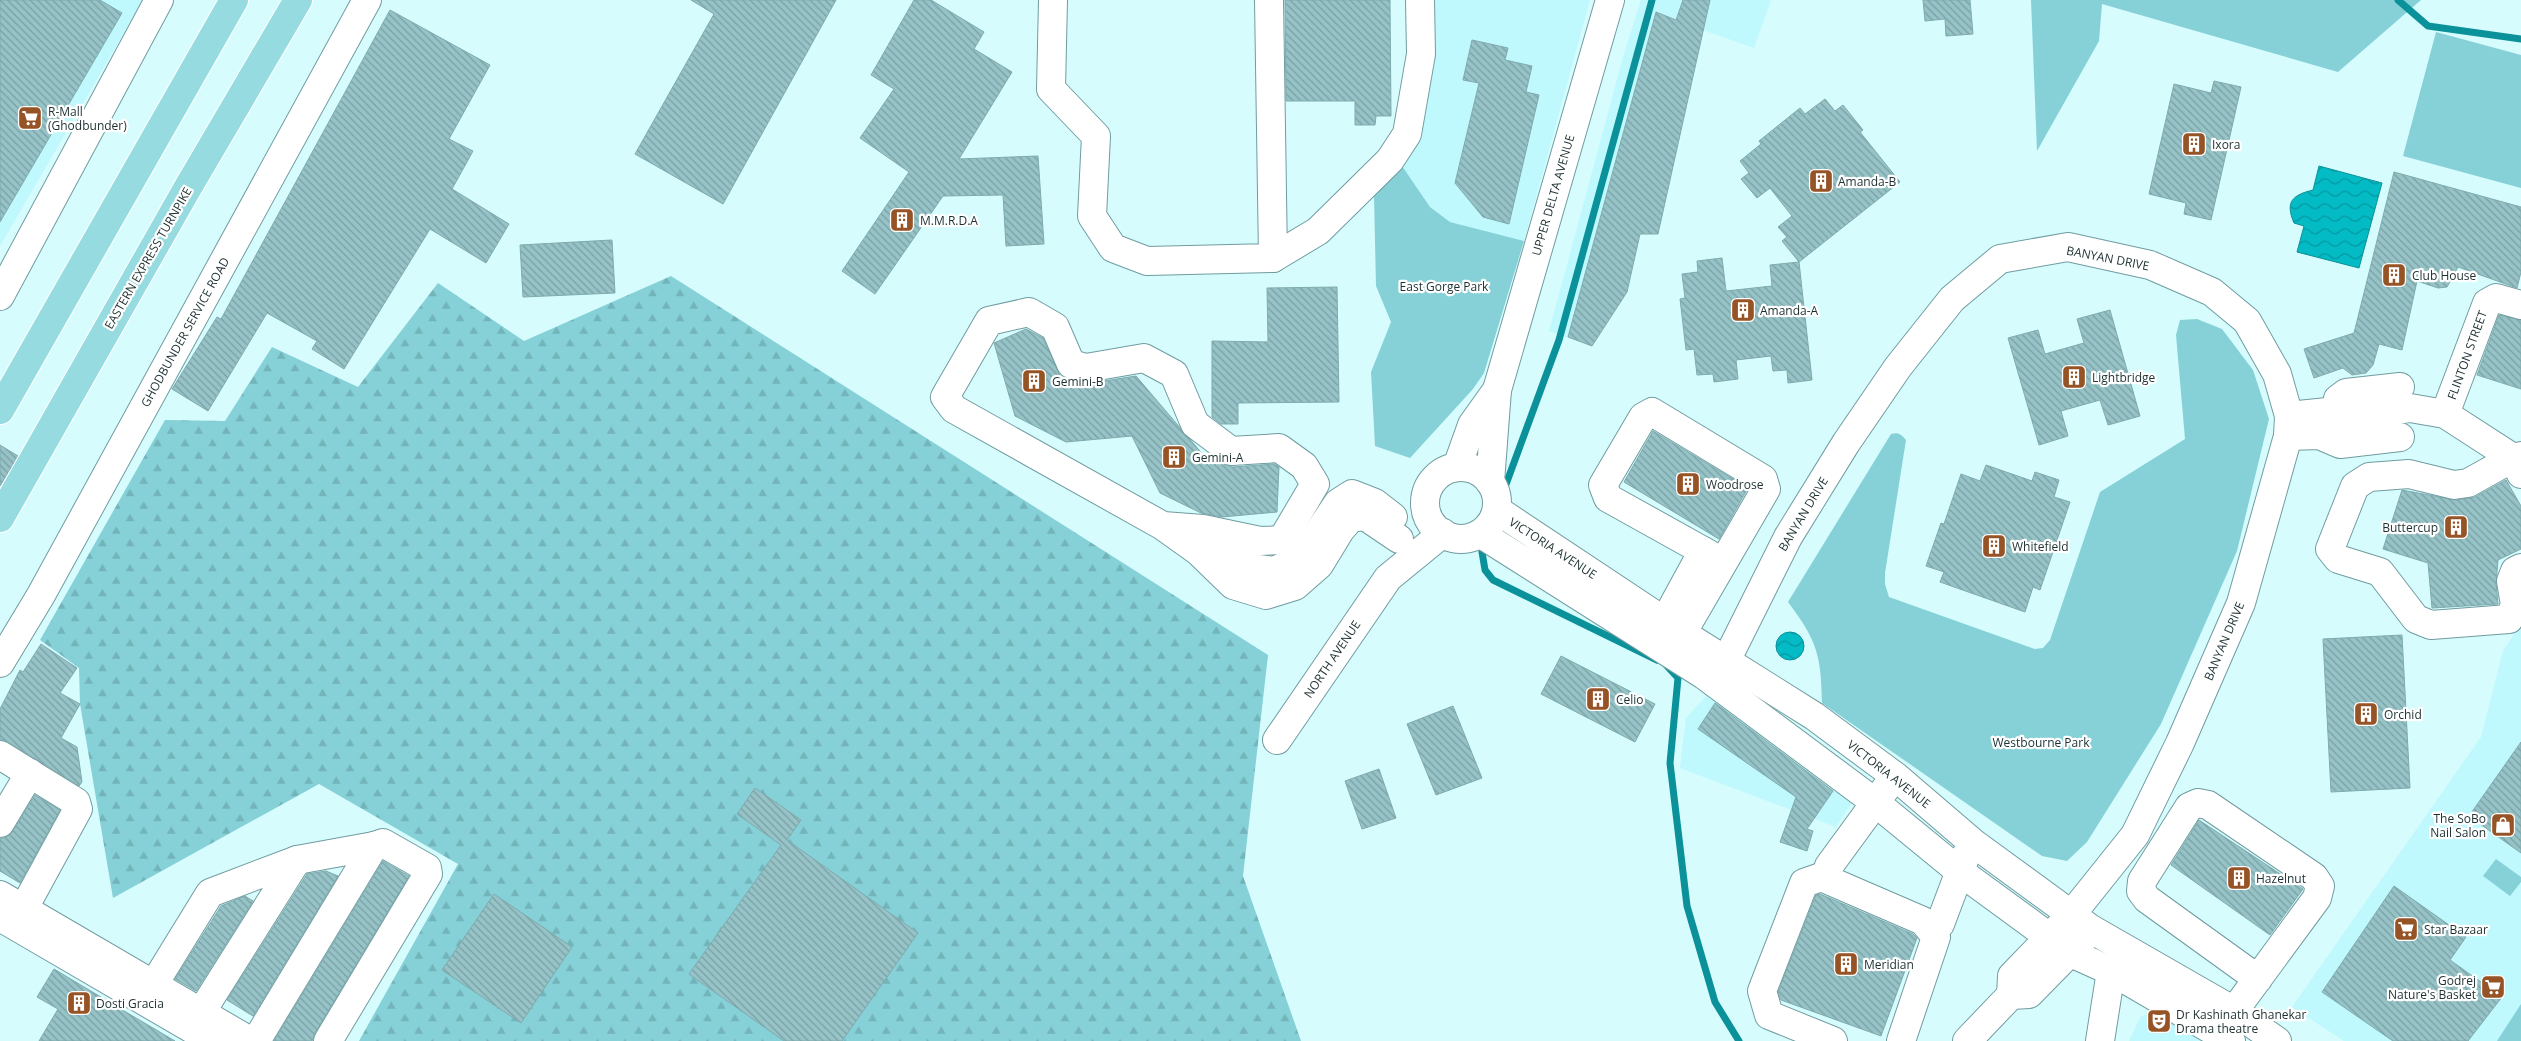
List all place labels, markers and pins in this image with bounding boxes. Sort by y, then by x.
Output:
place label: R-Mall (Ghodbunder) [48,103,127,134]
supermarket icon: R-Mall (Ghodbunder) [17,105,43,131]
building icon: Ixora [2181,131,2207,157]
place label: Ixora [2212,136,2240,153]
building icon: Amanda-B [1808,168,1834,194]
place label: Amanda-B [1838,173,1897,190]
building icon: M.M.R.D.A [889,207,915,233]
place label: M.M.R.D.A [920,212,978,229]
building icon: Club House [2381,262,2407,288]
place label: Club House [2412,267,2477,284]
building icon: Amanda-A [1730,297,1756,323]
place label: Amanda-A [1760,302,1819,319]
building icon: Lightbridge [2061,364,2087,390]
building icon: Gemini-B [1021,368,1047,394]
place label: Lightbridge [2092,369,2156,386]
place label: Gemini-B [1052,373,1104,390]
building icon: Gemini-A [1161,444,1187,470]
place label: Gemini-A [1192,449,1244,466]
building icon: Woodrose [1675,471,1701,497]
place label: Woodrose [1706,476,1764,493]
building icon: Buttercup [2443,514,2469,540]
place label: Buttercup [2382,519,2438,536]
building icon: Whitefield [1981,533,2007,559]
place label: Whitefield [2012,538,2069,555]
building icon: Celio [1585,686,1611,712]
place label: Celio [1616,691,1644,708]
building icon: Orchid [2353,701,2379,727]
place label: Orchid [2384,706,2422,723]
place label: The SoBo Nail Salon [2430,810,2486,841]
shop icon: The SoBo Nail Salon [2490,812,2516,838]
building icon: Hazelnut [2226,865,2252,891]
place label: Hazelnut [2256,870,2306,887]
supermarket icon: Star Bazaar [2393,916,2419,942]
place label: Star Bazaar [2424,921,2488,938]
building icon: Meridian [1833,951,1859,977]
place label: Meridian [1864,956,1914,973]
place label: Godrej Nature's Basket [2388,972,2476,1003]
supermarket icon: Godrej Nature's Basket [2480,974,2506,1000]
building icon: Dosti Gracia [66,990,92,1016]
place label: Dosti Gracia [96,995,164,1012]
place label: Dr Kashinath Ghanekar Drama theatre [2176,1006,2306,1037]
theatre icon: Dr Kashinath Ghanekar Drama theatre [2146,1008,2172,1034]

